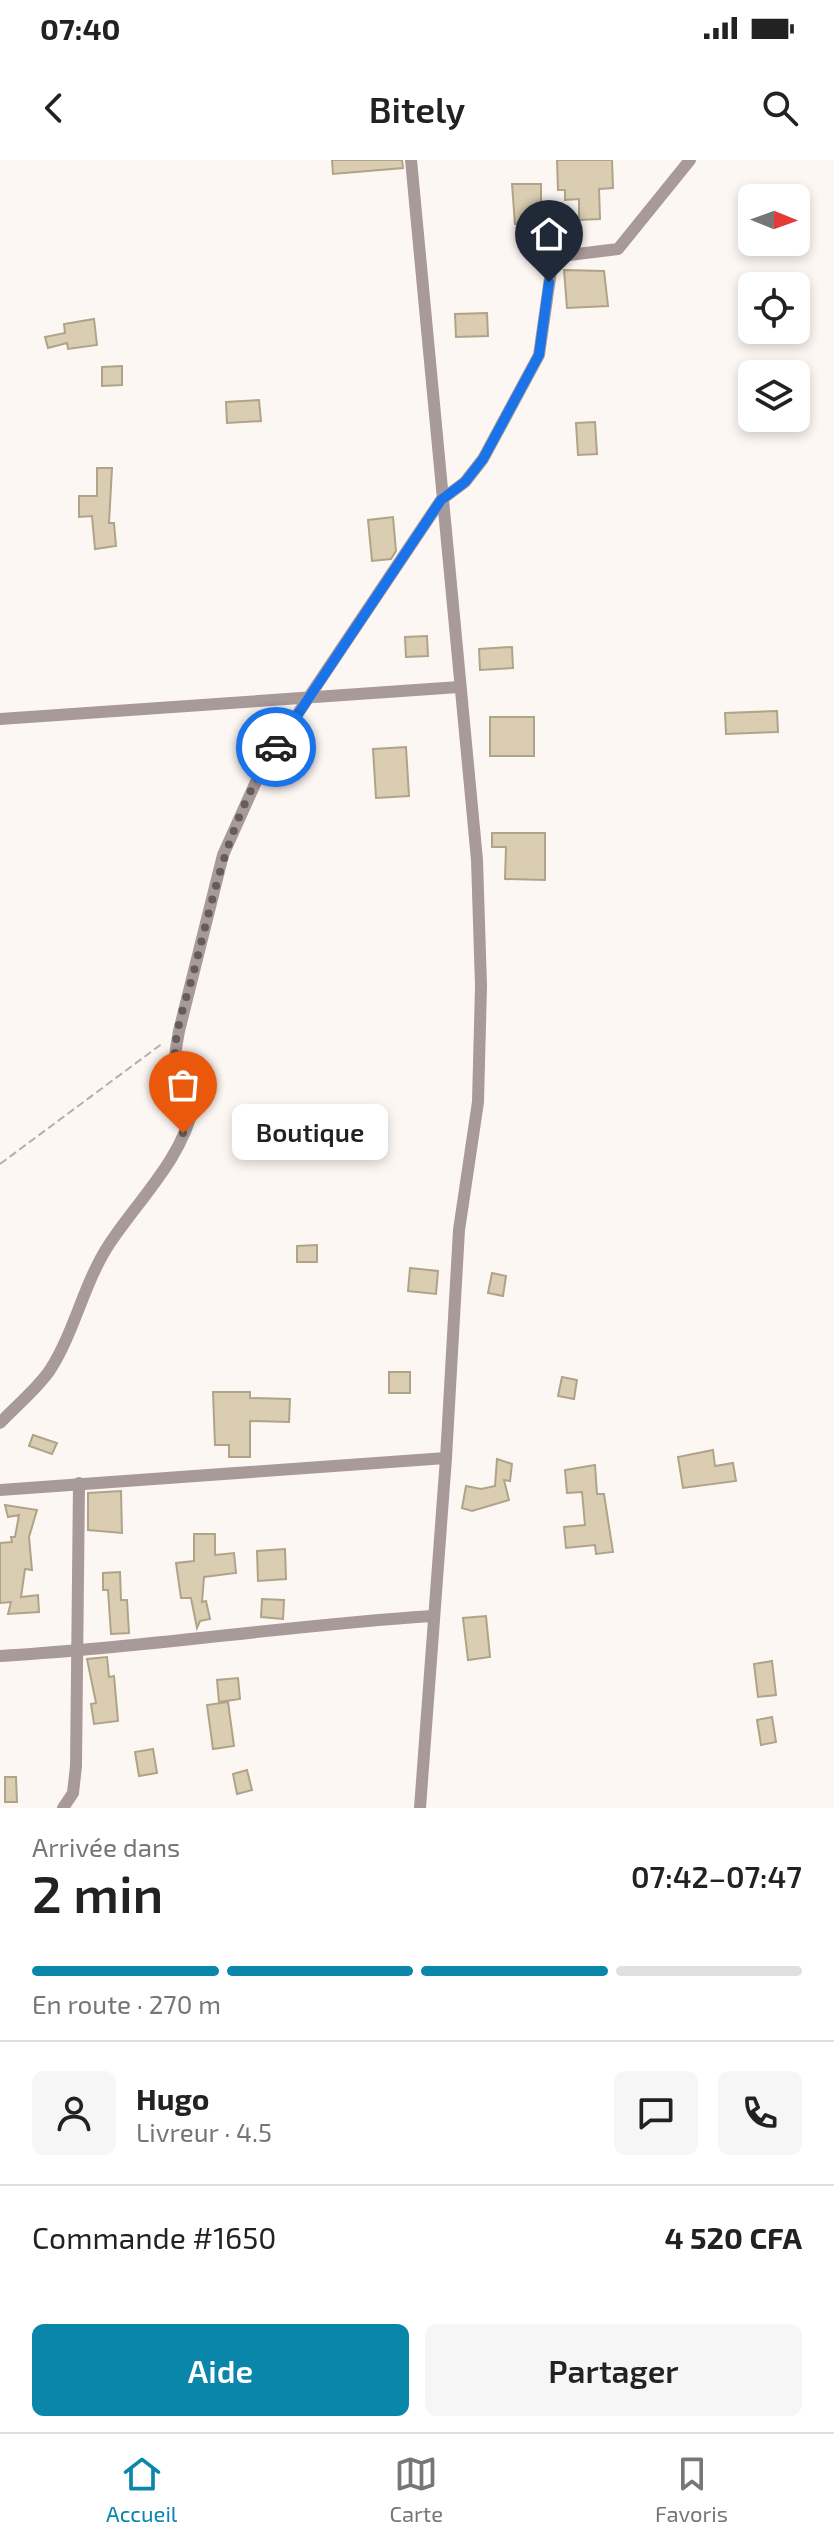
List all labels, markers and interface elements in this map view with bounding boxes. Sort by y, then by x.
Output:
text: 07:40 [40,10,121,46]
icon: back [32,86,76,130]
icon: search [758,86,802,130]
text: Bitely [369,87,465,130]
north arrow [738,184,810,256]
map controls [738,184,810,432]
pin [515,200,583,282]
icon: home [527,212,571,256]
button: locate [738,272,810,344]
button: layers [738,360,810,432]
courier [236,707,316,787]
icon: car [254,725,298,769]
pin [149,1051,217,1133]
icon: bag [161,1063,205,1107]
callout: Boutique [231,1105,387,1161]
text: Boutique [256,1116,364,1147]
text: Arrivée dans [32,1831,180,1862]
text: 07:42–07:47 [631,1858,802,1894]
text: 2 min [32,1861,163,1923]
text: En route · 270 m [32,1988,221,2019]
button: person [32,2071,116,2155]
button: chat [614,2071,698,2155]
button: phone [718,2071,802,2155]
text: Hugo [136,2080,210,2116]
text: Livreur · 4.5 [136,2116,272,2147]
text: Commande #1650 [32,2219,276,2255]
text: 4 520 CFA [664,2219,802,2255]
button: Aide [32,2324,409,2416]
button: Partager [425,2324,802,2416]
tab: Accueil [106,2452,177,2526]
tab: Carte [389,2452,443,2526]
tab: Favoris [655,2452,728,2526]

